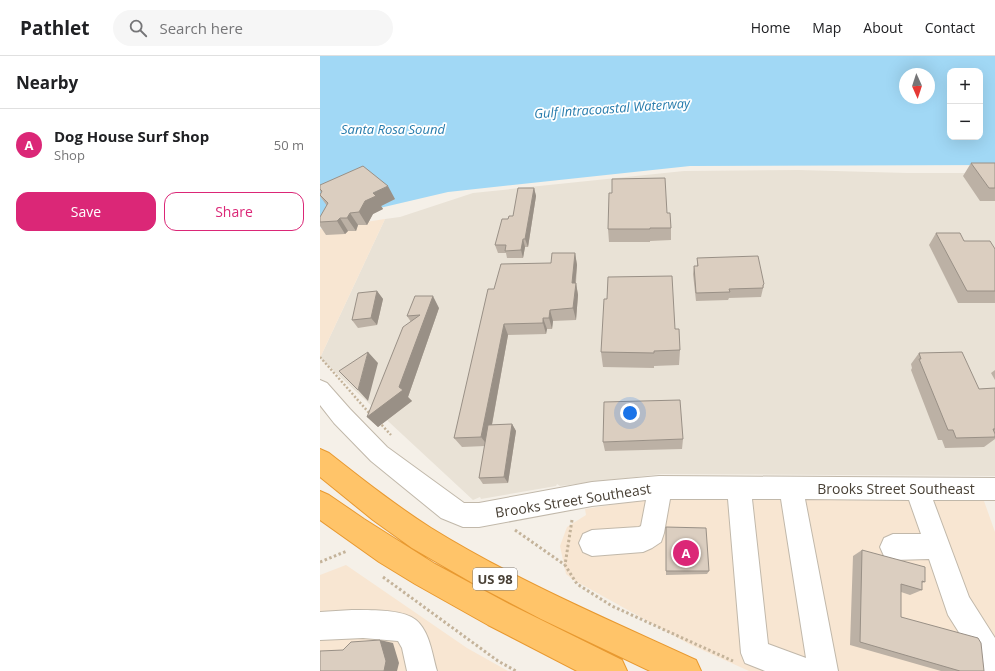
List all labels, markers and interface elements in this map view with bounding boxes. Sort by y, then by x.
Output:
search box [113,10,393,46]
text: Pathlet [20,15,89,41]
icon: search [127,17,149,39]
text: Search here [159,18,243,38]
text: Home [751,18,790,37]
text: Map [812,18,841,37]
text: About [863,18,903,37]
text: Contact [925,18,975,37]
north arrow [899,68,935,104]
map controls [947,68,983,140]
button: + [947,68,983,104]
text: Nearby [16,71,78,94]
water label: Gulf Intracoastal Waterway [533,94,692,122]
button: − [947,104,983,140]
water label: Santa Rosa Sound [341,120,445,138]
text: Dog House Surf Shop [54,126,209,146]
text: A [25,136,33,154]
text: 50 m [274,136,304,154]
text: Shop [54,146,85,164]
button: Save [16,192,156,231]
button: Share [164,192,304,231]
your location [620,403,640,423]
street label: Brooks Street Southeast [494,478,652,522]
street label: Brooks Street Southeast [817,479,975,498]
pin: A [673,538,699,568]
road number: US 98 [473,568,517,590]

